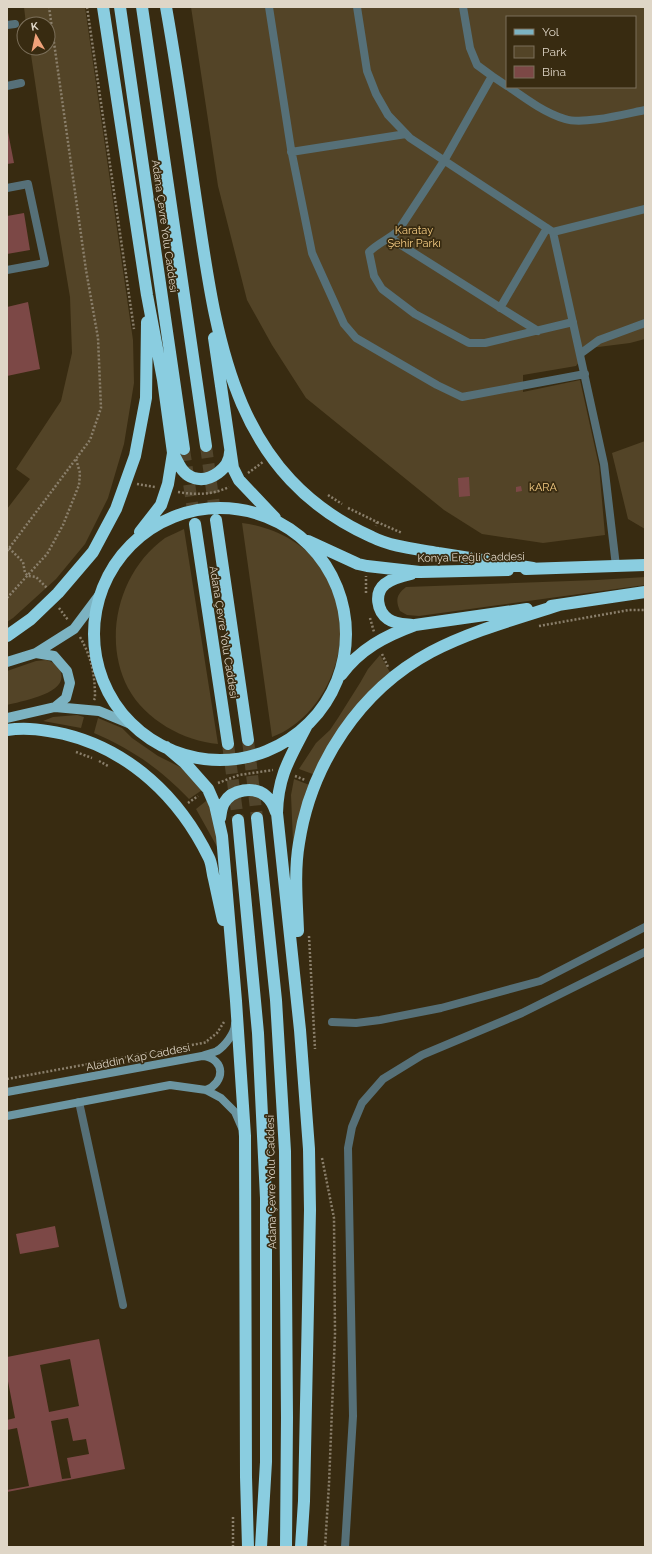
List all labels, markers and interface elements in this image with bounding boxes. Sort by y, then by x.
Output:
north arrow [16,16,56,56]
legend [506,16,636,88]
text: K [30,20,40,34]
text: Yol [542,25,560,39]
text: Park [542,45,567,59]
text: Bina [542,65,566,79]
street label: Adana Çevre Yolu Caddesi [149,159,180,293]
park label: Karatay Şehir Parkı [387,224,441,250]
park label: kARA [529,481,557,494]
street label: Konya Ereğli Caddesi [417,550,525,565]
street label: Adana Çevre Yolu Caddesi [207,565,240,699]
street label: Aladdin Kap Caddesi [85,1041,191,1074]
street label: Adana Çevre Yolu Caddesi [264,1115,279,1249]

